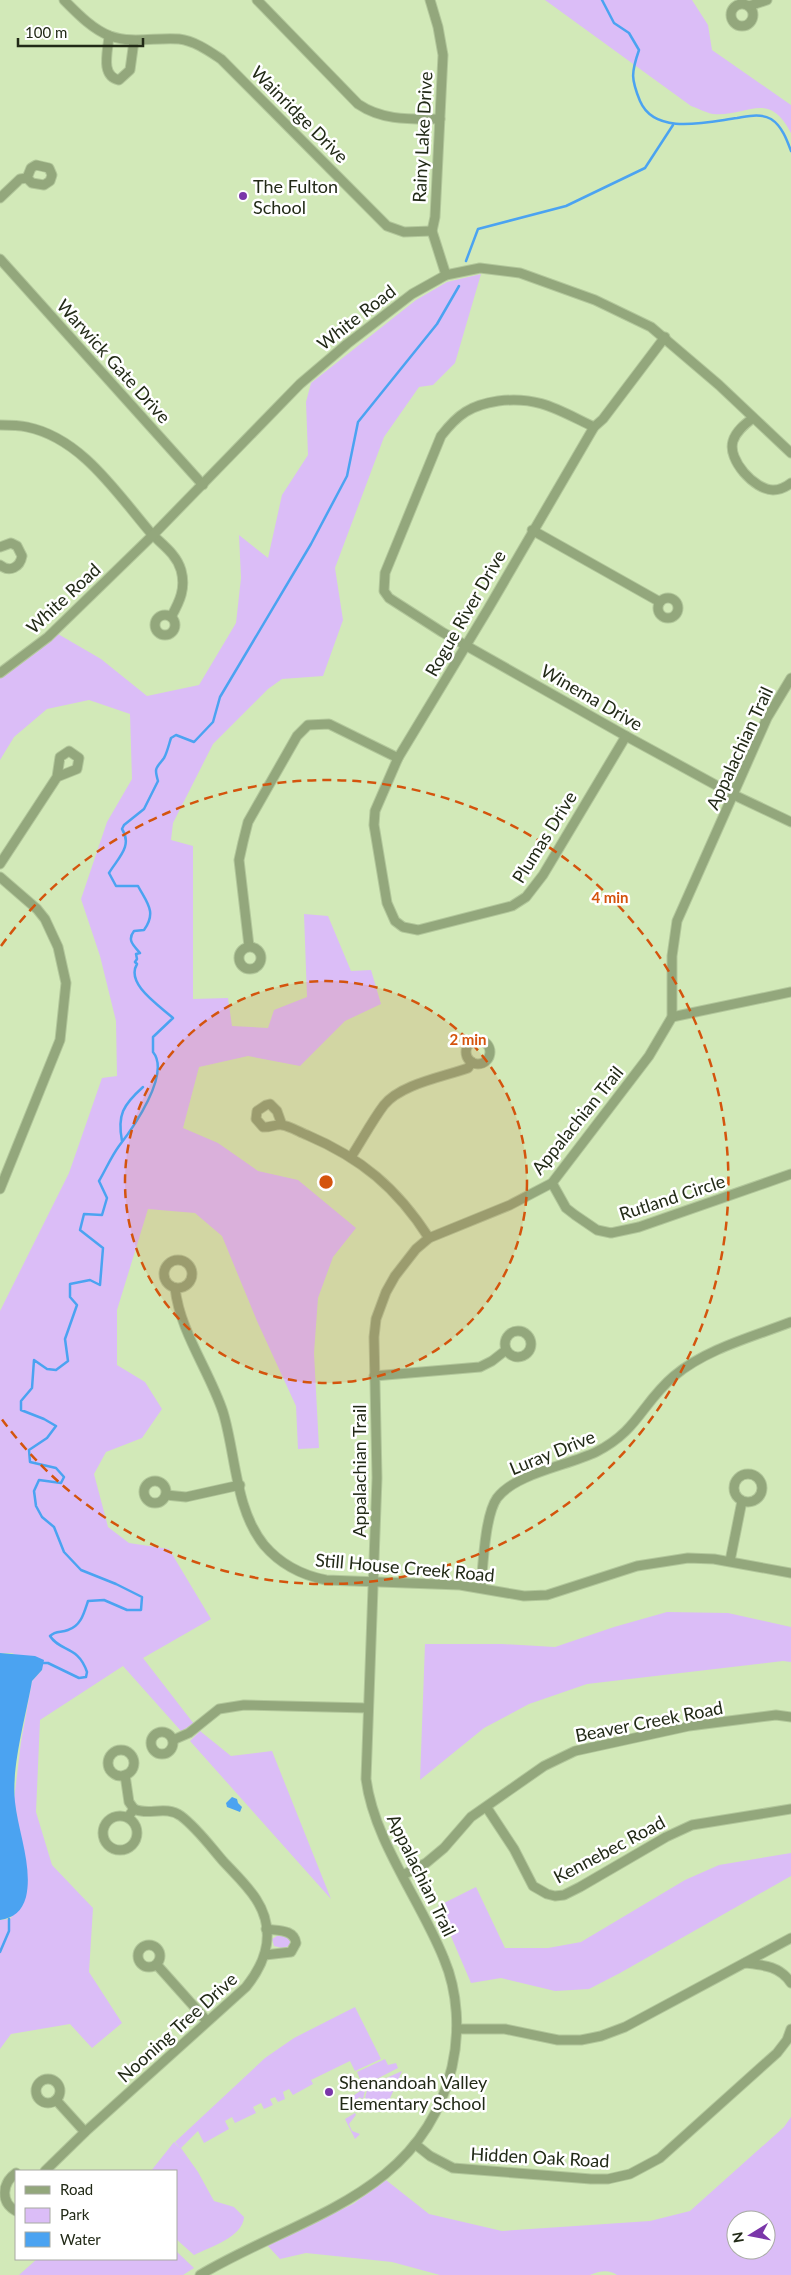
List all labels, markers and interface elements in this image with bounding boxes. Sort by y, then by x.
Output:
scale bar [18,15,142,47]
text: 100 m [25,23,67,41]
street label: Wainridge Drive [247,61,353,167]
street label: Rainy Lake Drive [408,71,436,203]
place label: The Fulton School [253,175,338,218]
marker: The Fulton School [237,190,249,202]
street label: White Road [312,280,400,354]
street label: Warwick Gate Drive [53,294,175,428]
street label: Rogue River Drive [420,546,510,680]
street label: White Road [21,558,105,638]
street label: Winema Drive [537,659,647,735]
street label: Appalachian Trail [701,683,777,813]
street label: Plumas Drive [507,787,581,887]
text: 4 min [591,888,629,906]
text: 2 min [449,1030,487,1048]
street label: Appalachian Trail [527,1061,627,1179]
street label: Rutland Circle [616,1170,728,1224]
centre of rings [317,1173,335,1191]
street label: Appalachian Trail [348,1404,370,1538]
street label: Luray Drive [506,1425,598,1479]
street label: Still House Creek Road [314,1548,496,1586]
street label: Beaver Creek Road [573,1696,725,1746]
street label: Appalachian Trail [383,1810,461,1940]
street label: Kennebec Road [550,1810,668,1888]
street label: Nooning Tree Drive [113,1968,241,2086]
place label: Shenandoah Valley Elementary School [339,2071,488,2114]
marker: Shenandoah Valley Elementary School [323,2086,335,2098]
street label: Hidden Oak Road [470,2142,610,2172]
legend [15,2170,178,2260]
text: Road [60,2180,93,2198]
text: Park [60,2205,90,2223]
north arrow [726,2210,776,2260]
text: Water [60,2230,101,2248]
text: N [728,2231,747,2244]

